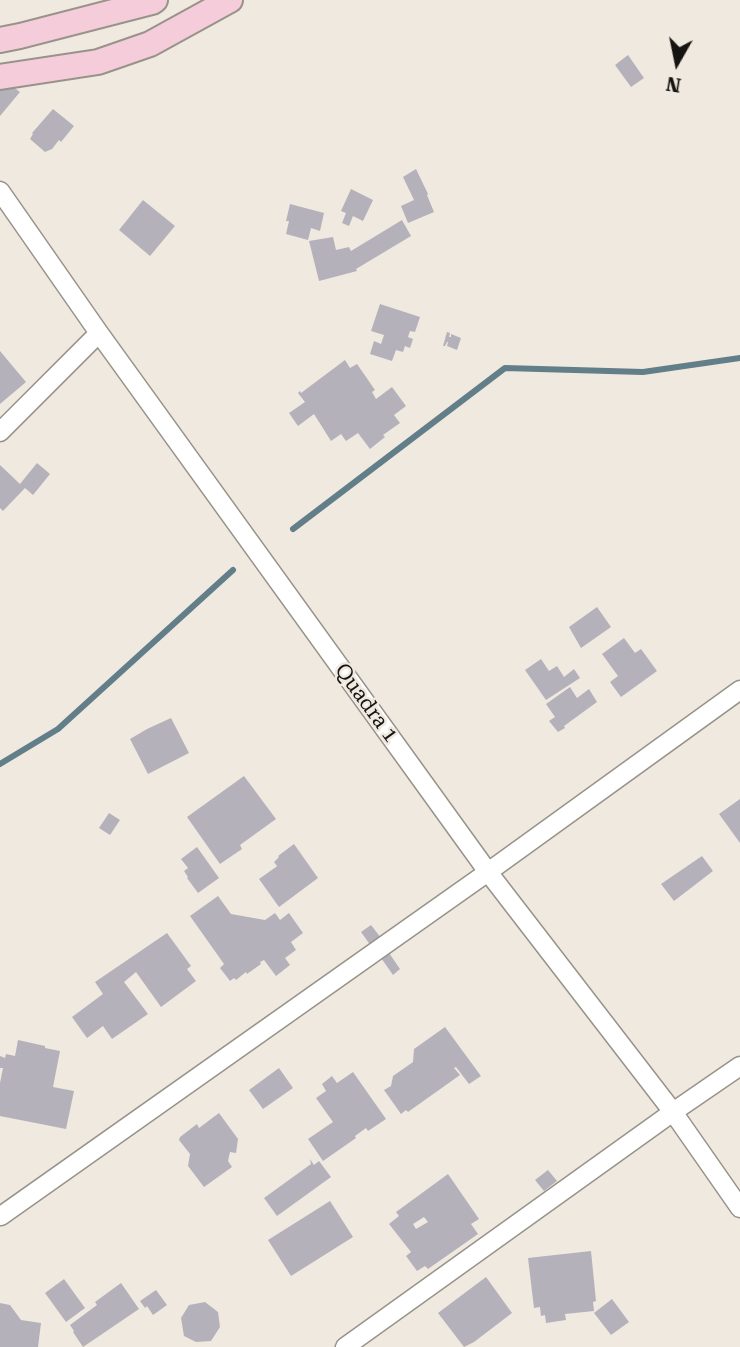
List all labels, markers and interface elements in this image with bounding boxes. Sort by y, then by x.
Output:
north arrow [642,28,712,98]
text: N [665,72,683,97]
street label: Quadra 1 [329,659,403,747]

